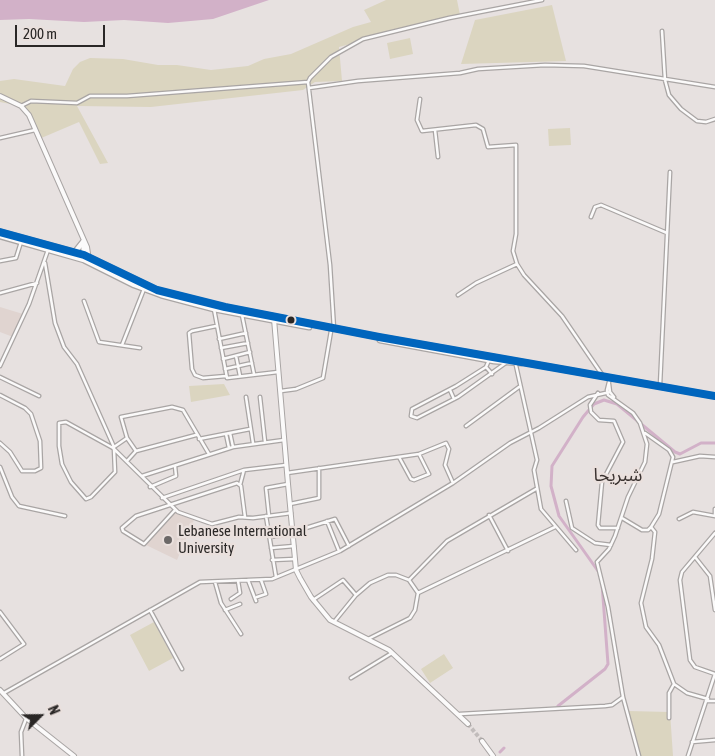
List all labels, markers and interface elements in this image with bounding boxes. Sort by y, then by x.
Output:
scale bar [18,15,108,47]
text: 200 m [23,25,57,42]
unlabelled marker [286,315,296,325]
district label: شبريحا [594,464,642,486]
place label: Lebanese International University [178,522,307,557]
marker: Lebanese International University [162,534,174,546]
north arrow [15,691,65,741]
text: N [45,703,63,717]

